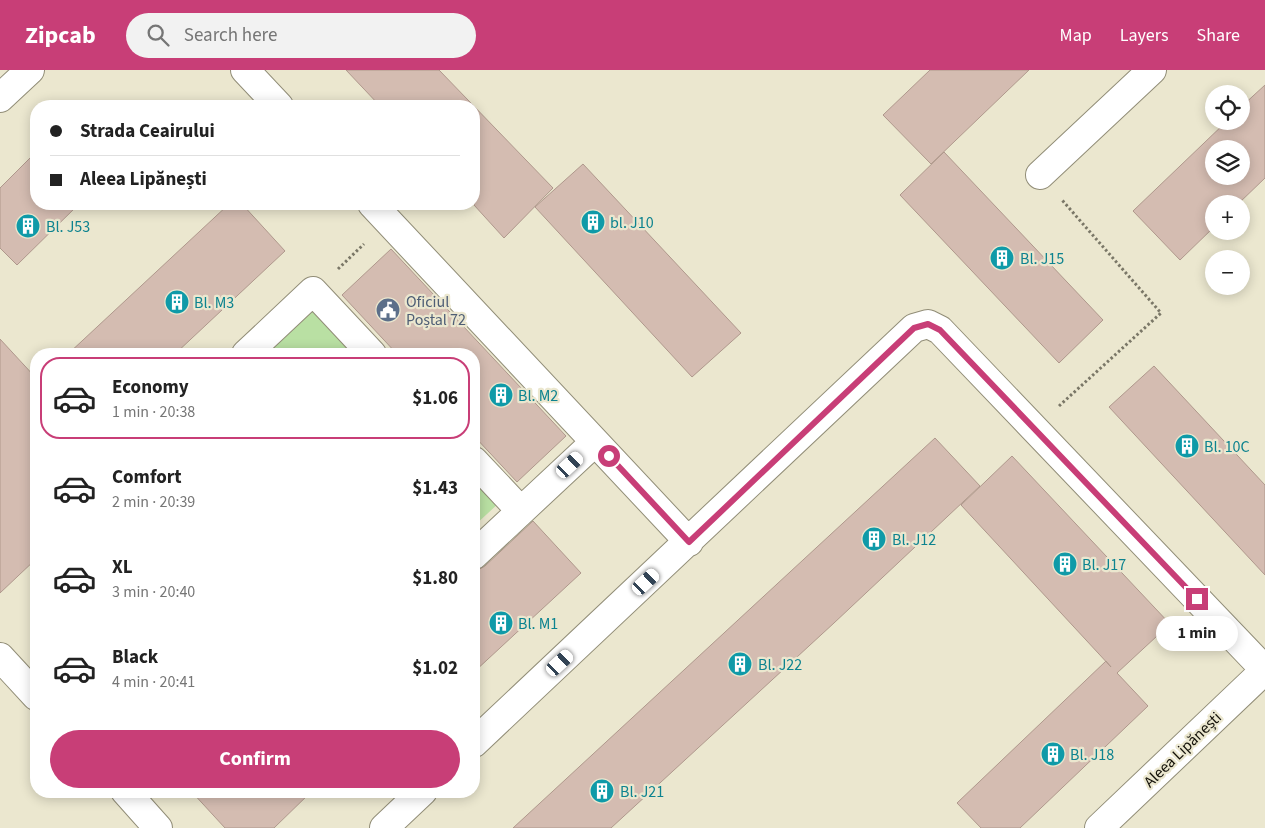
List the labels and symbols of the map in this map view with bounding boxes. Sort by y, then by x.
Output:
building icon: bl. J10 [580,209,606,235]
place label: bl. J10 [610,212,654,234]
building icon: Bl. J53 [15,213,41,239]
place label: Bl. J53 [46,216,90,238]
building icon: Bl. J15 [989,245,1015,271]
place label: Bl. J15 [1020,248,1064,270]
building icon: Bl. M3 [164,289,190,315]
place label: Oficiul Poștal 72 [406,291,466,331]
place label: Bl. M3 [194,292,234,314]
public building icon: Oficiul Poștal 72 [375,297,401,323]
building icon: Bl. M2 [488,382,514,408]
place label: Bl. M2 [518,385,558,407]
building icon: Bl. 10C [1174,433,1200,459]
place label: Bl. 10C [1204,436,1250,458]
route start [598,445,620,467]
car [553,449,586,481]
building icon: Bl. J12 [861,526,887,552]
place label: Bl. J12 [892,529,936,551]
building icon: Bl. J17 [1052,551,1078,577]
place label: Bl. J17 [1082,554,1126,576]
car [629,566,662,598]
route end [1186,588,1208,610]
building icon: Bl. M1 [488,610,514,636]
place label: Bl. M1 [518,613,558,635]
callout: 1 min [1156,616,1238,652]
car [543,647,576,679]
building icon: Bl. J22 [727,651,753,677]
place label: Bl. J22 [758,654,802,676]
street label: Aleea Lipănești [1139,707,1226,793]
building icon: Bl. J18 [1040,741,1066,767]
place label: Bl. J18 [1070,744,1114,766]
building icon: Bl. J21 [589,778,615,804]
place label: Bl. J21 [620,781,664,803]

